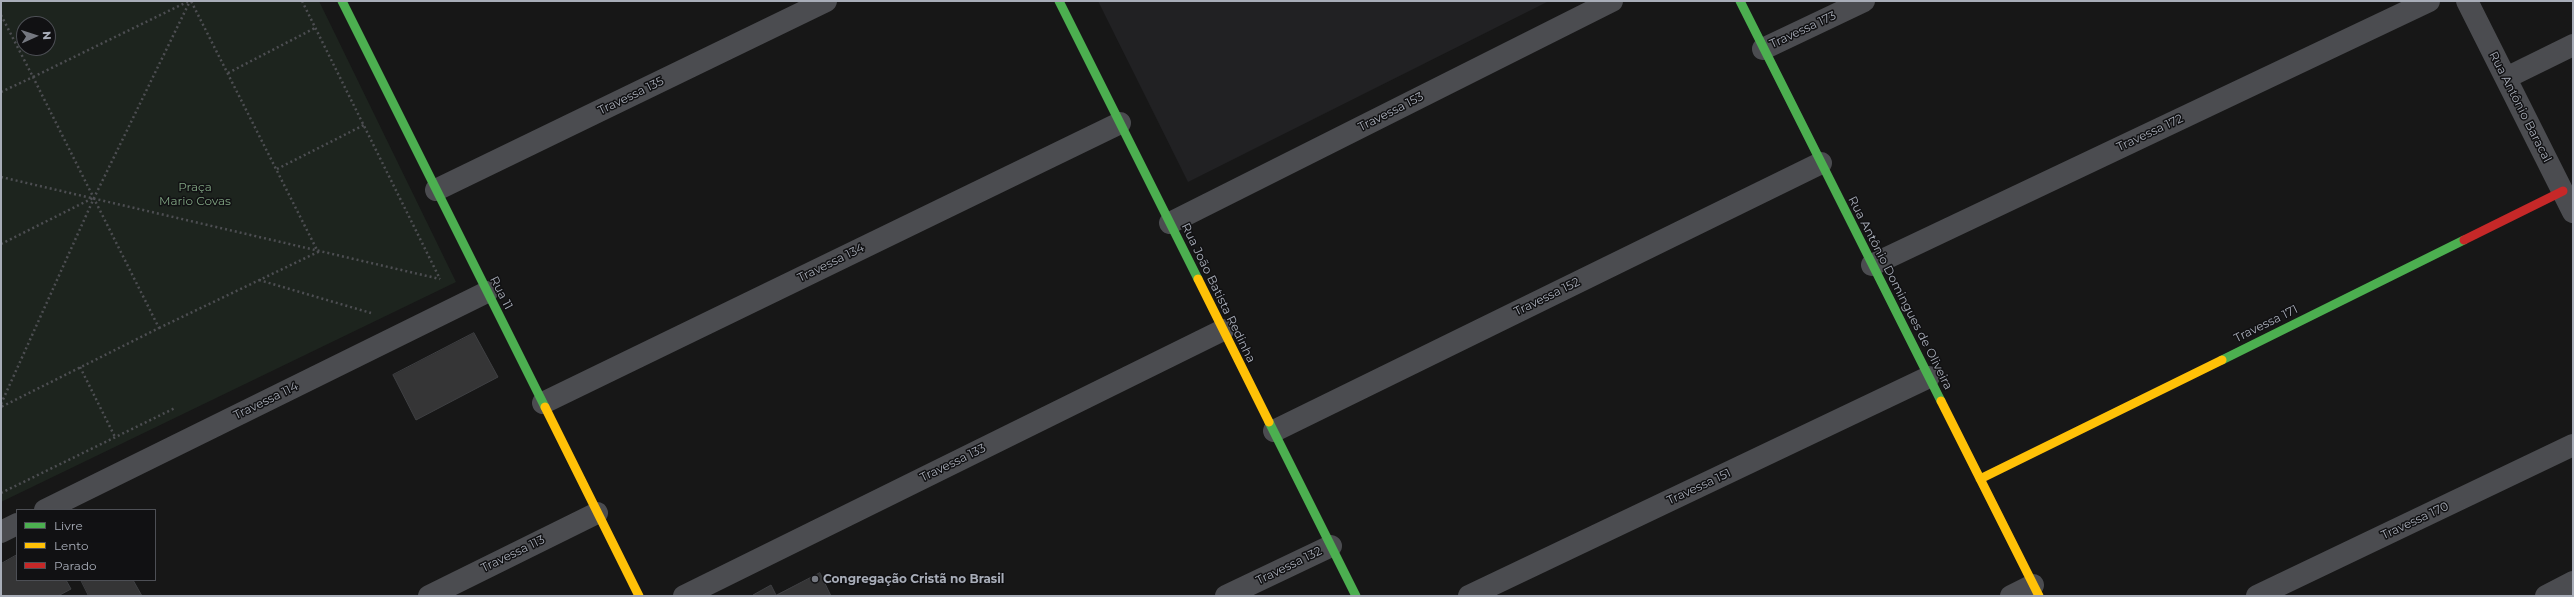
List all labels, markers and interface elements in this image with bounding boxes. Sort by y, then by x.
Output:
street label: Travessa 173 [1768,8,1838,52]
north arrow [16,16,56,56]
text: N [40,31,54,40]
street label: Rua Antônio Baracal [2486,49,2554,165]
street label: Travessa 135 [596,74,666,118]
street label: Travessa 153 [1356,89,1426,135]
street label: Travessa 172 [2114,111,2186,155]
park label: Praça Mario Covas [159,180,231,208]
street label: Rua Antônio Domingues de Oliveira [1845,194,1955,392]
street label: Rua João Batista Redinha [1178,221,1258,365]
street label: Travessa 134 [795,241,867,285]
street label: Rua 11 [486,274,516,312]
street label: Travessa 152 [1512,275,1582,319]
street label: Travessa 171 [2232,302,2300,346]
street label: Travessa 114 [231,379,301,423]
street label: Travessa 133 [918,441,988,485]
street label: Travessa 151 [1665,466,1733,508]
street label: Travessa 170 [2379,499,2451,543]
legend [16,509,156,581]
text: Livre [54,518,83,533]
street label: Travessa 113 [479,532,547,576]
text: Lento [54,538,89,553]
street label: Travessa 132 [1254,544,1324,588]
text: Parado [54,558,97,573]
place label: Congregação Cristã no Brasil [823,572,1004,586]
marker: Congregação Cristã no Brasil [810,574,820,584]

